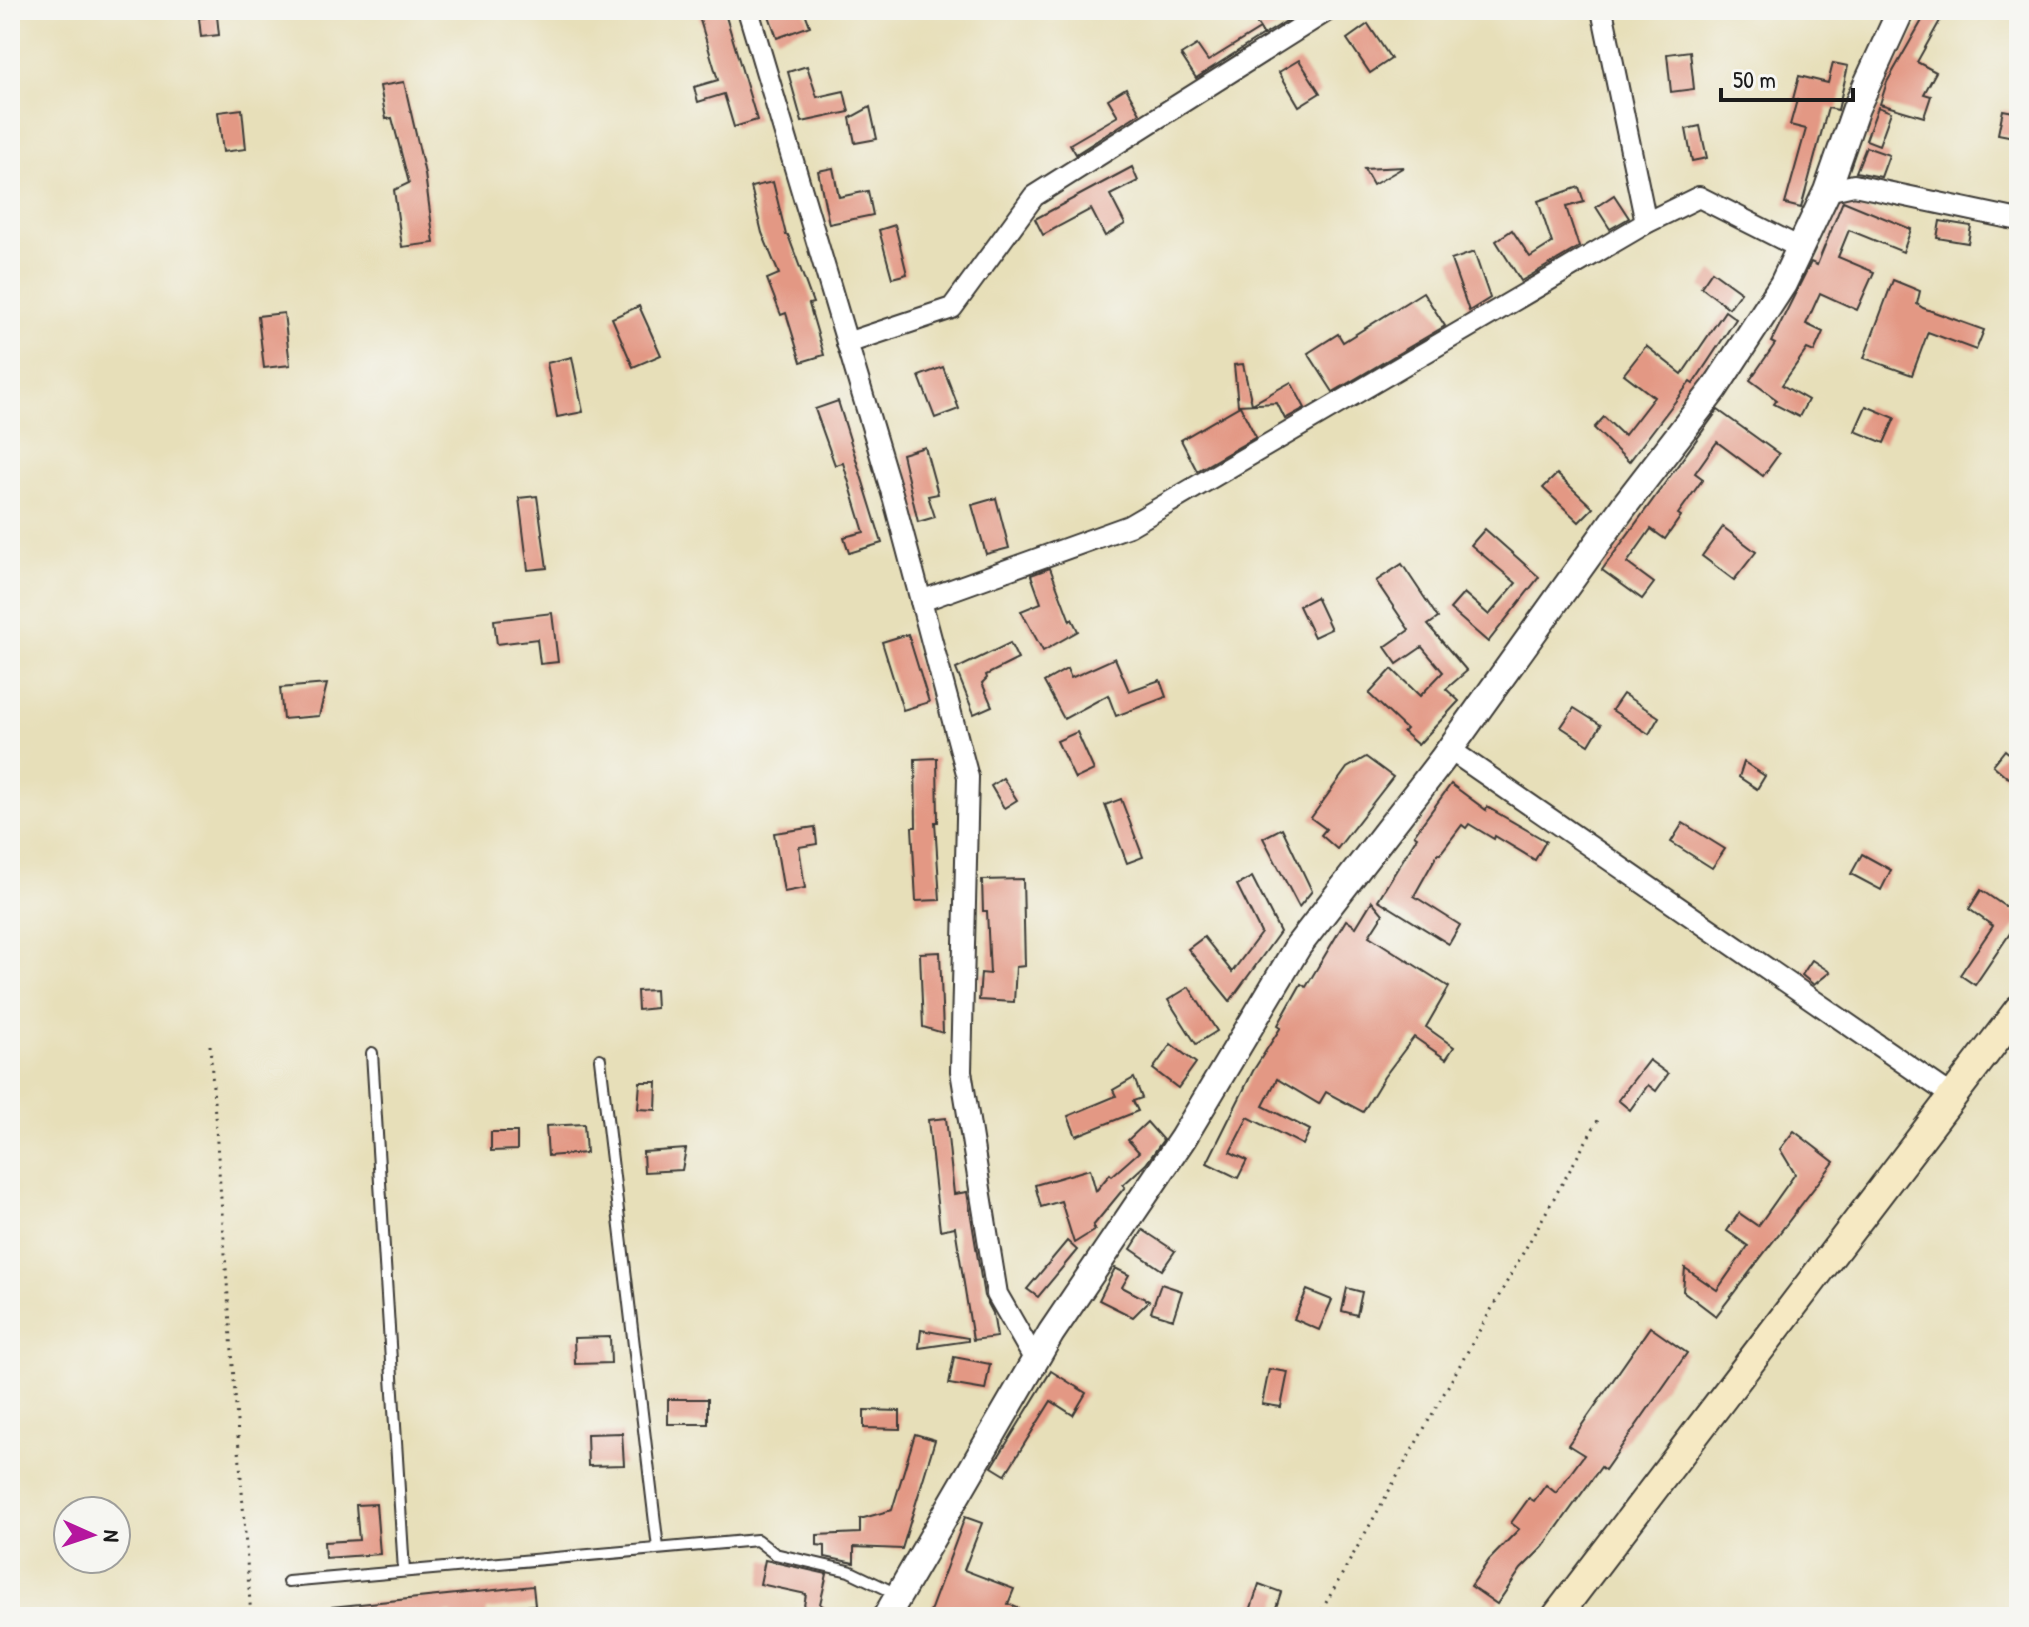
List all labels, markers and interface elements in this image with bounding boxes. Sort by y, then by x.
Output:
scale bar [1721,52,1853,102]
text: 50 m [1733,63,1776,95]
north arrow [52,1495,132,1575]
text: N [97,1529,127,1543]

